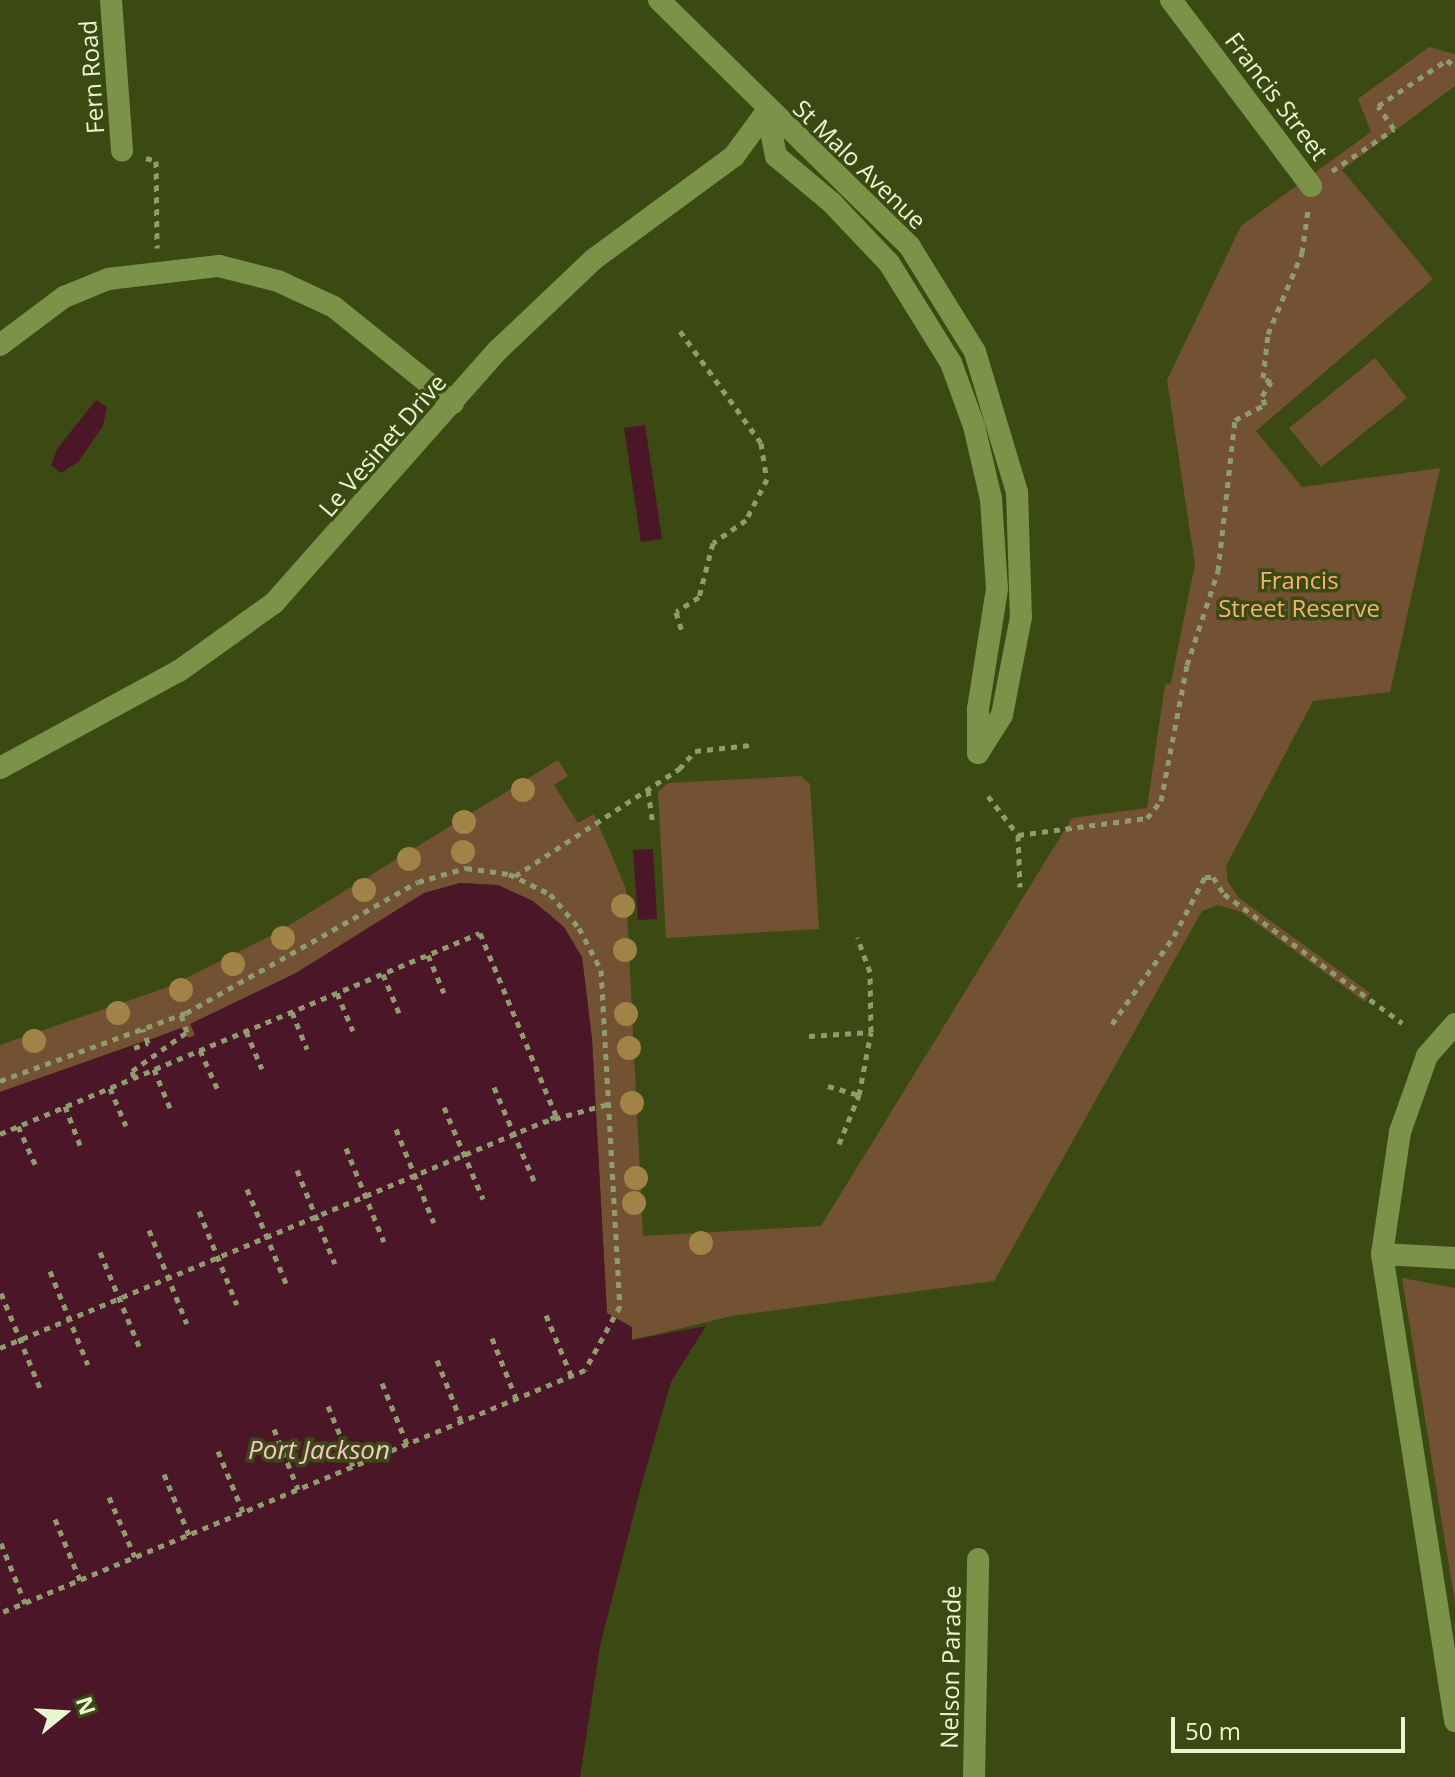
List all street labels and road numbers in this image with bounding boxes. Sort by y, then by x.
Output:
street label: Fern Road [73,19,109,135]
street label: Francis Street [1220,26,1334,166]
street label: St Malo Avenue [788,93,932,235]
street label: Le Vesinet Drive [312,368,452,522]
street label: Nelson Parade [934,1585,966,1749]

